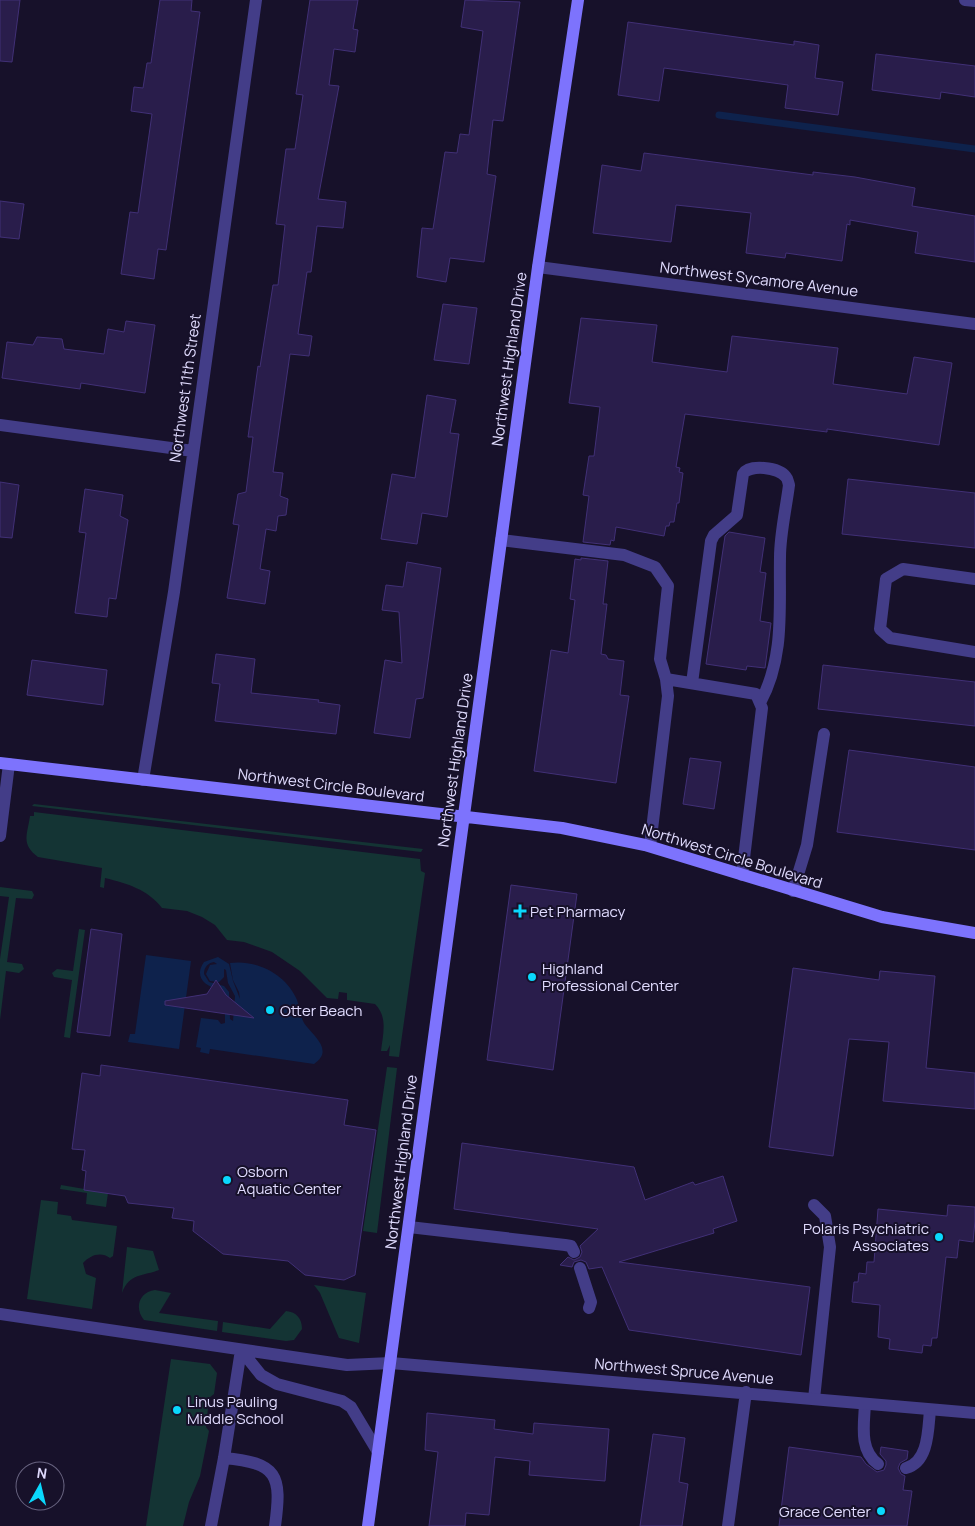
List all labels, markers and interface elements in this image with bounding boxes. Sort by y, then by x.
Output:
street label: Northwest Sycamore Avenue [659,256,860,302]
street label: Northwest Highland Drive [486,270,532,447]
street label: Northwest 11th Street [164,312,206,464]
street label: Northwest Highland Drive [432,671,478,848]
street label: Northwest Circle Boulevard [237,763,425,807]
street label: Northwest Circle Boulevard [639,819,825,893]
place label: Pet Pharmacy [530,901,626,922]
marker: Pet Pharmacy [514,905,526,917]
place label: Highland Professional Center [542,958,680,996]
marker: Highland Professional Center [526,971,538,983]
place label: Otter Beach [280,1000,363,1021]
marker: Otter Beach [264,1004,276,1016]
street label: Northwest Highland Drive [380,1073,422,1250]
place label: Osborn Aquatic Center [237,1161,342,1199]
marker: Osborn Aquatic Center [221,1174,233,1186]
place label: Polaris Psychiatric Associates [803,1218,929,1256]
marker: Polaris Psychiatric Associates [933,1231,945,1243]
street label: Northwest Spruce Avenue [593,1353,775,1389]
place label: Linus Pauling Middle School [187,1391,284,1429]
marker: Linus Pauling Middle School [171,1404,183,1416]
north arrow [15,1461,65,1511]
text: N [36,1463,48,1483]
place label: Grace Center [779,1501,872,1522]
marker: Grace Center [875,1505,887,1517]

